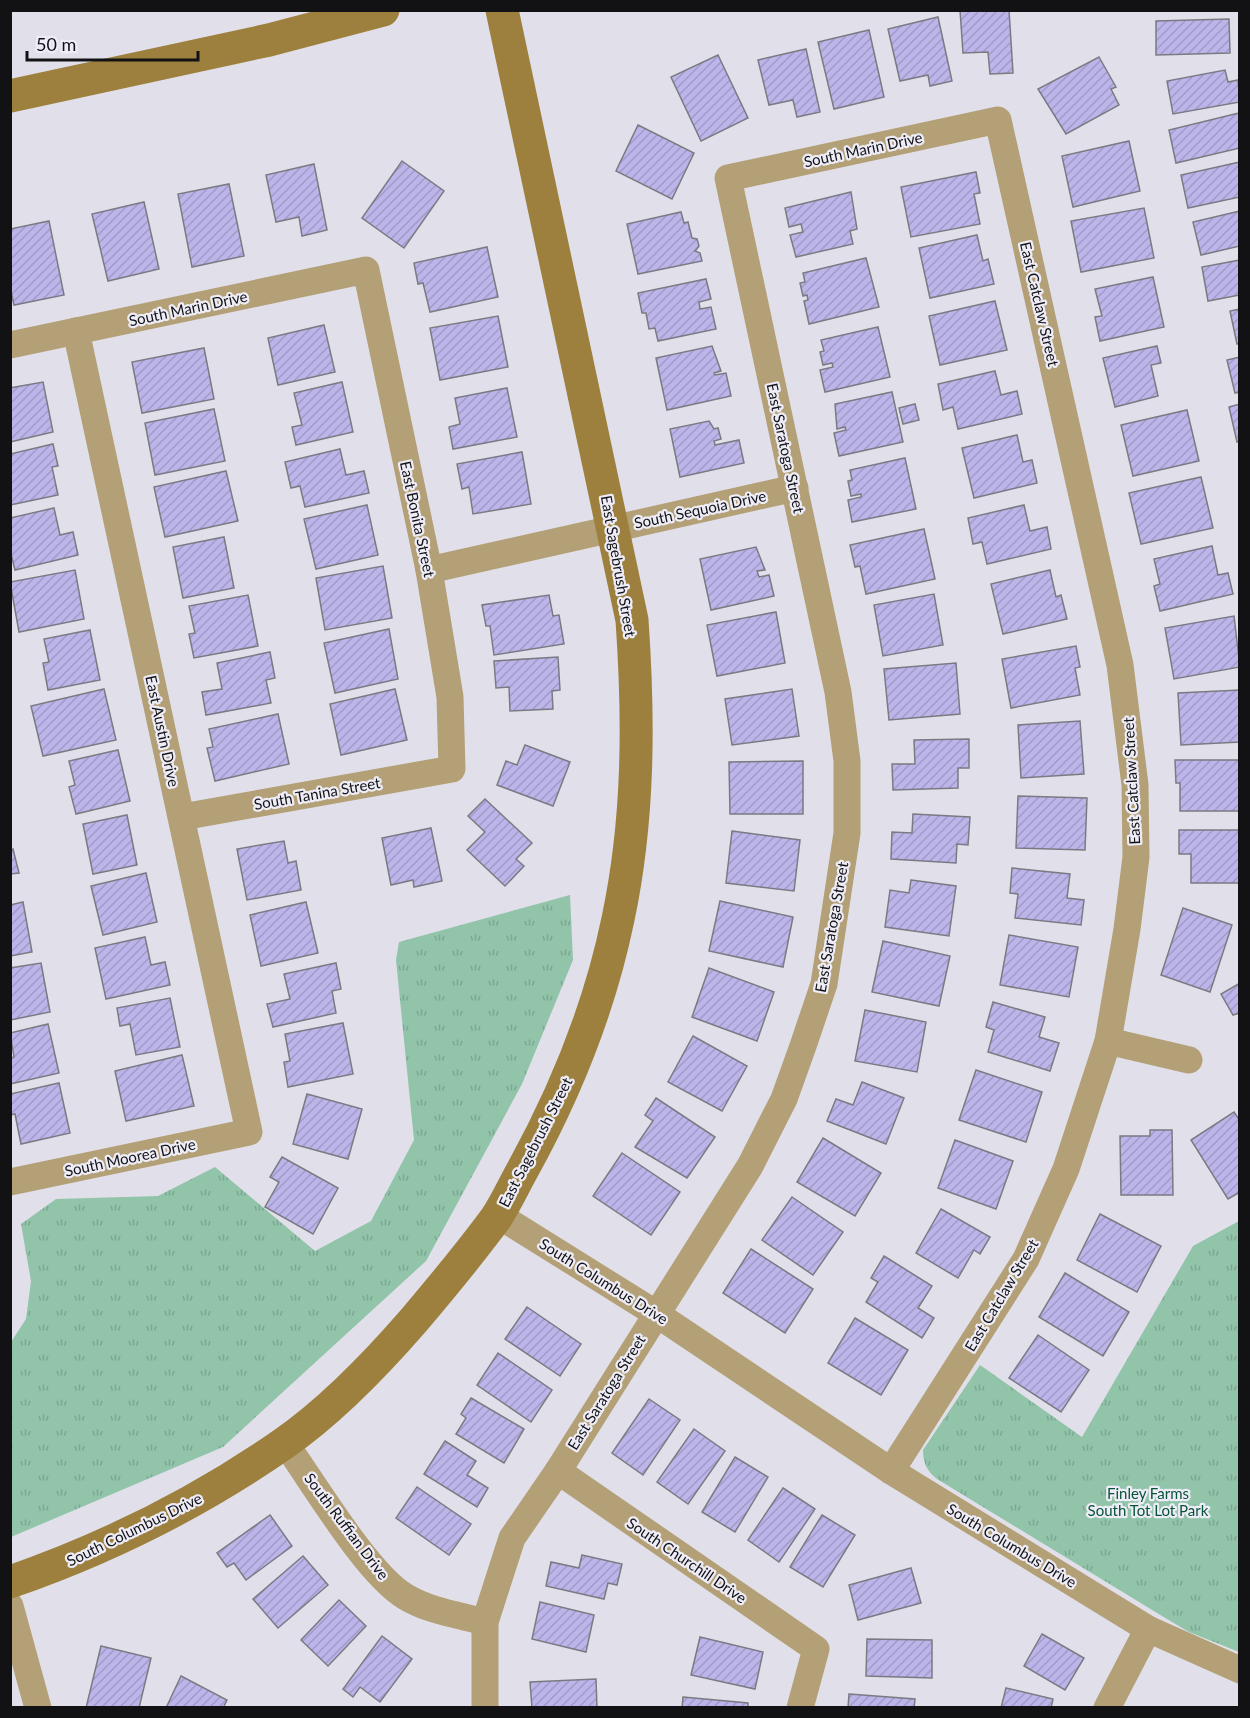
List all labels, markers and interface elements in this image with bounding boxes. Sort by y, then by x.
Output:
scale bar [27,24,198,62]
text: 50 m [36,33,76,55]
street label: South Marin Drive [802,128,924,170]
street label: East Catclaw Street [1017,240,1063,369]
street label: South Marin Drive [127,287,249,329]
street label: East Saratoga Street [763,381,809,515]
street label: East Bonita Street [397,459,439,579]
street label: South Sequoia Drive [632,486,768,532]
street label: East Sagebrush Street [598,494,640,639]
street label: East Austin Drive [142,674,184,788]
street label: East Catclaw Street [1119,716,1143,845]
street label: South Tanina Street [252,773,382,813]
street label: East Saratoga Street [811,860,851,994]
street label: East Sagebrush Street [494,1074,576,1210]
street label: South Moorea Drive [63,1134,197,1180]
street label: South Columbus Drive [536,1234,672,1328]
street label: East Catclaw Street [960,1235,1042,1354]
street label: East Saratoga Street [563,1331,649,1453]
street label: South Ruffian Drive [301,1469,393,1583]
park label: Finley Farms South Tot Lot Park [1088,1484,1209,1519]
street label: South Columbus Drive [64,1488,205,1570]
street label: South Columbus Drive [944,1499,1080,1591]
street label: South Churchill Drive [624,1513,750,1607]

